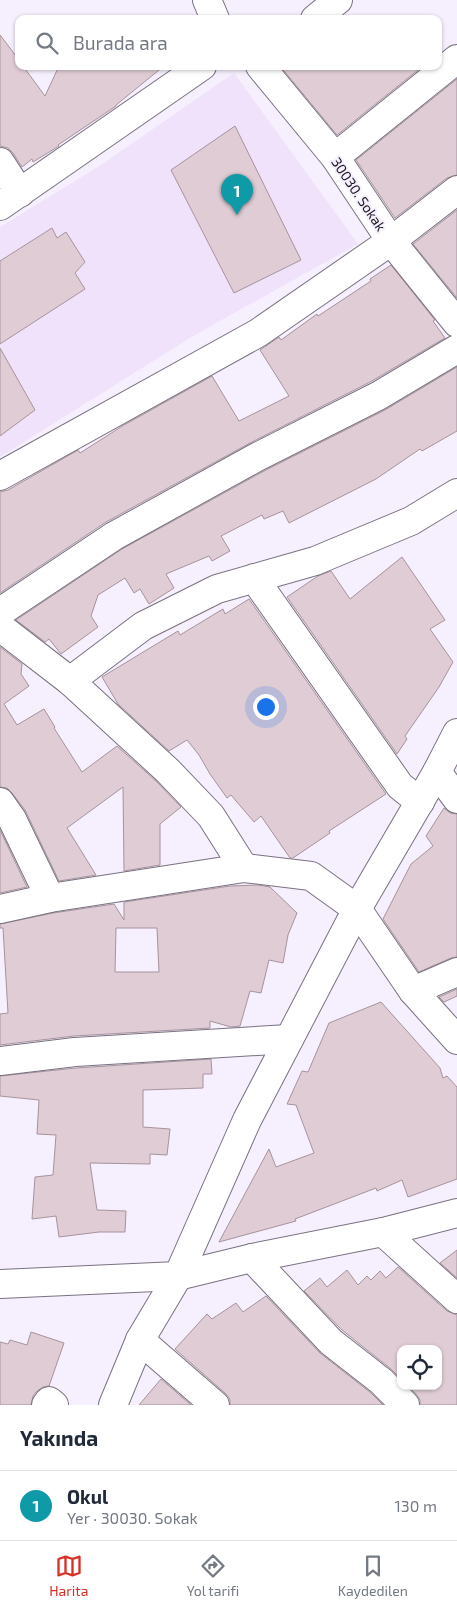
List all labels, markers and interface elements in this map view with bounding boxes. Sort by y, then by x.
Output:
search box [15,15,442,70]
icon: search [33,29,61,57]
text: Burada ara [73,31,168,54]
street label: 30030. Sokak [328,154,390,234]
pin: 1 [221,174,253,215]
your location [253,694,279,720]
map controls [397,1345,442,1390]
button: locate [397,1345,442,1390]
text: Yakında [20,1425,98,1450]
text: Okul [67,1485,108,1508]
text: 1 [33,1496,39,1515]
text: 130 m [395,1496,437,1515]
text: Yer · 30030. Sokak [67,1508,198,1527]
tab: Harita [49,1552,88,1599]
tab: Yol tarifi [187,1552,239,1599]
tab: Kaydedilen [338,1552,408,1599]

